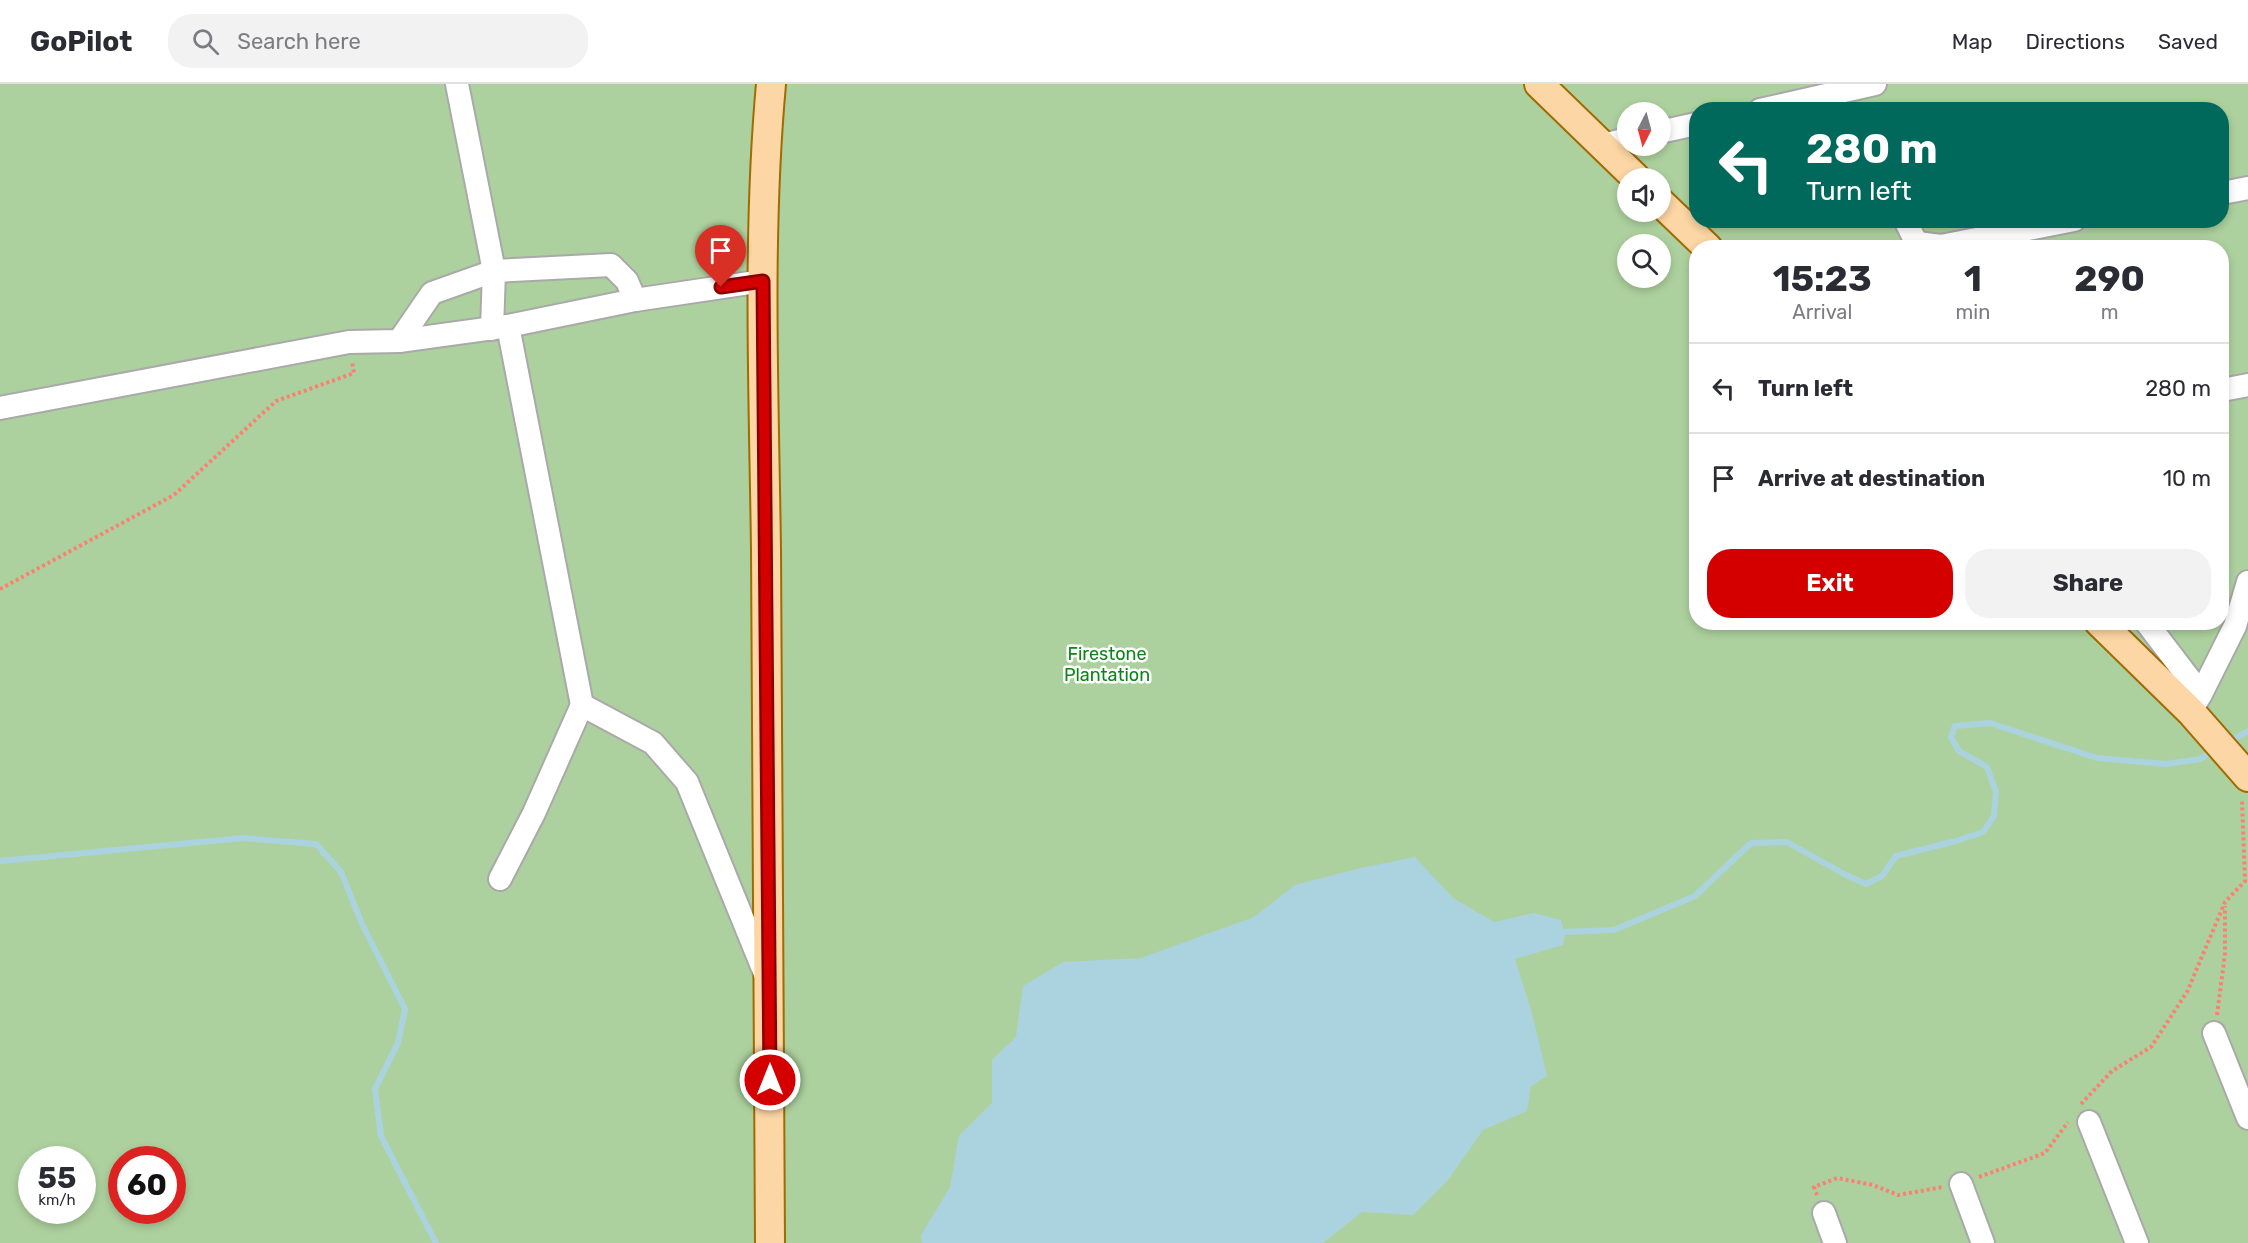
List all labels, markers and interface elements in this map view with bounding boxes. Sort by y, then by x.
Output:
search box [168,14,588,68]
text: GoPilot [30,25,132,58]
icon: search [189,25,222,58]
text: Search here [237,28,361,55]
text: Map [1952,29,1993,54]
text: Directions [2026,29,2125,54]
text: Saved [2158,29,2218,54]
north arrow [1617,102,1671,156]
map controls [1617,102,1671,288]
text: 280 m [1806,124,1938,174]
icon: left [1707,126,1785,204]
button: sound [1617,168,1671,222]
text: Turn left [1806,175,1911,207]
pin [695,225,746,287]
icon: arrive [704,234,737,267]
button: search [1617,234,1671,288]
text: 15:23 [1773,257,1872,300]
text: 1 [1964,257,1982,300]
text: 290 [2074,257,2145,300]
text: Arrival [1792,300,1852,324]
text: min [1956,300,1990,324]
text: m [2101,300,2119,324]
icon: left [1707,372,1740,405]
text: Turn left [1758,375,1853,402]
text: 280 m [2145,375,2211,402]
icon: arrive [1707,462,1740,495]
text: Arrive at destination [1758,465,1985,492]
text: 10 m [2163,465,2211,492]
button: Exit [1707,549,1953,618]
button: Share [1965,549,2211,618]
park label: Firestone Plantation [1064,643,1150,686]
position arrow [738,1048,802,1112]
speed limit sign: 60 [108,1146,186,1224]
text: 55 [38,1160,76,1196]
text: km/h [38,1191,76,1209]

